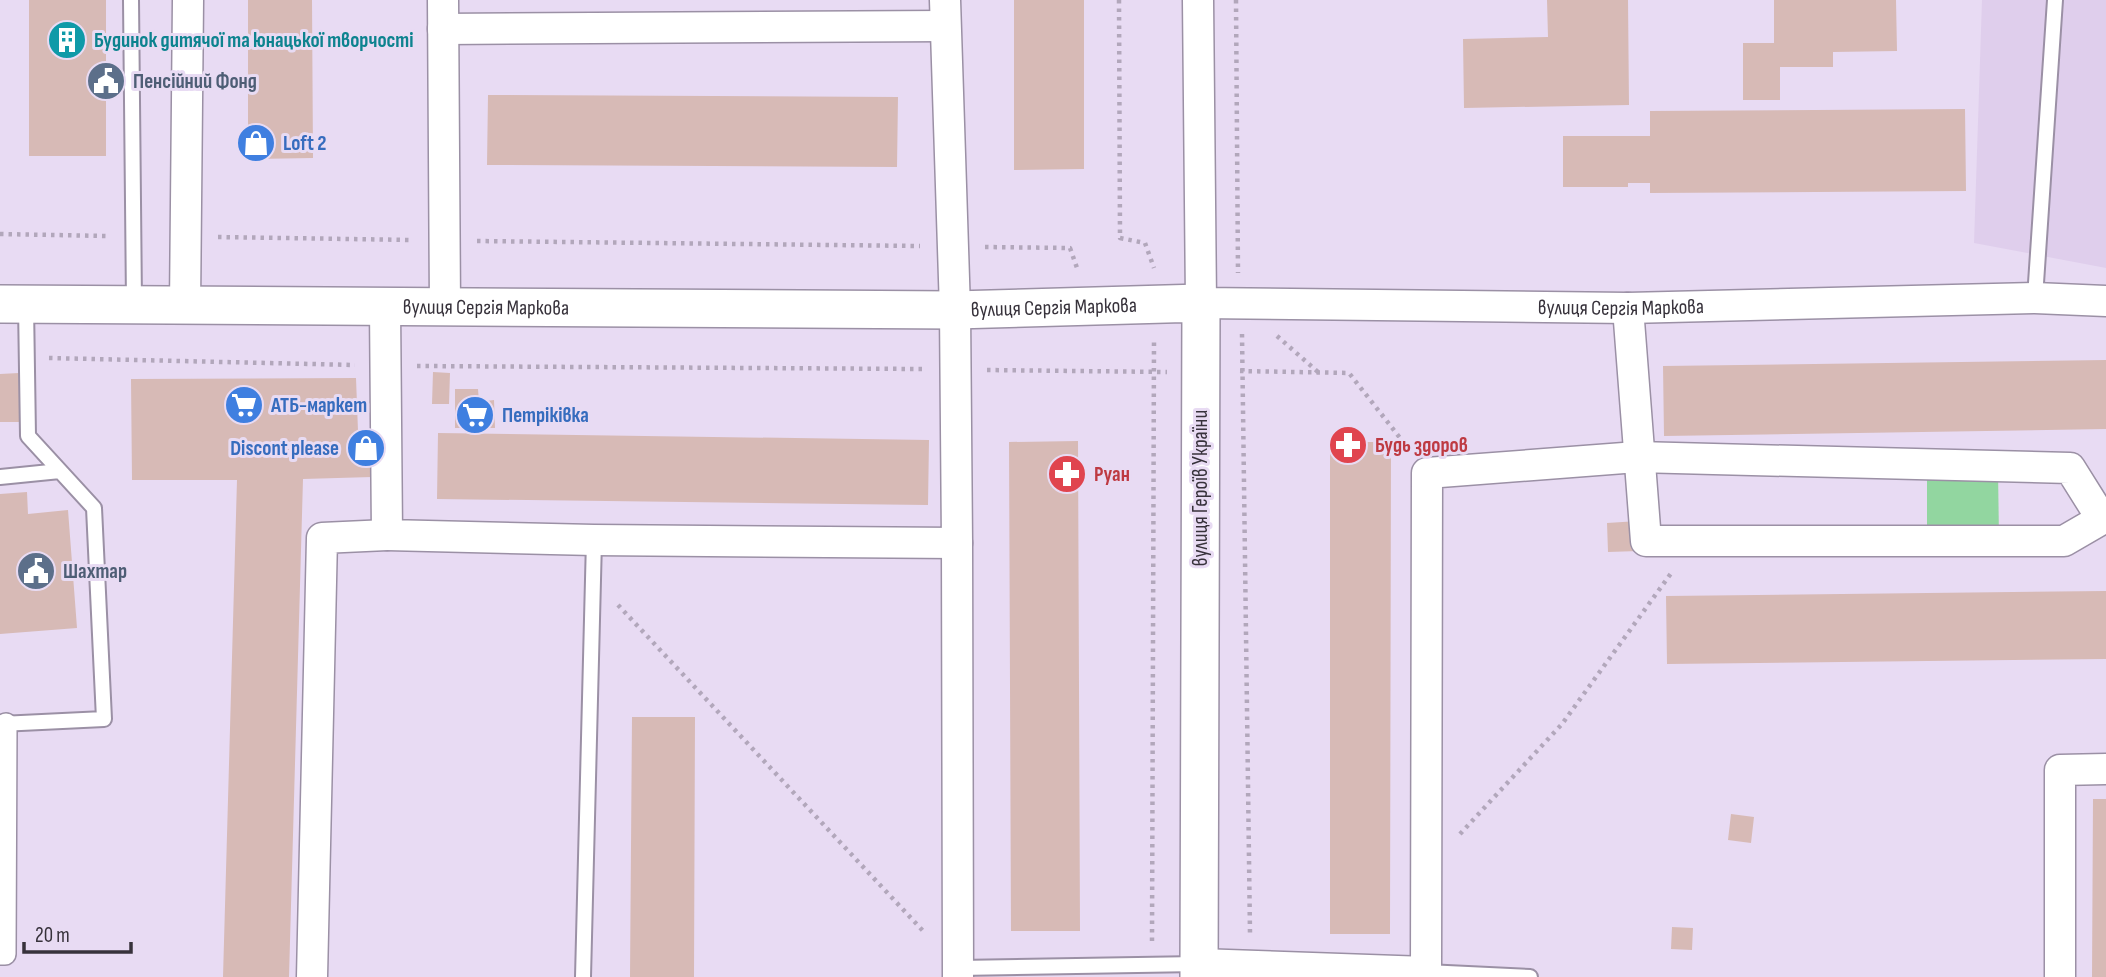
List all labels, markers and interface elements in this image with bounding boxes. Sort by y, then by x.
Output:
building icon: Будинок дитячої та юнацької творчості [46,19,88,61]
place label: Будинок дитячої та юнацької творчості [94,28,414,53]
public building icon: Пенсійний Фонд [85,60,127,102]
place label: Пенсійний Фонд [133,69,257,94]
shop icon: Loft 2 [235,122,277,164]
place label: Loft 2 [283,131,326,156]
street label: вулиця Сергія Маркова [971,293,1137,323]
street label: вулиця Сергія Маркова [1538,294,1704,321]
street label: вулиця Сергія Маркова [403,295,569,321]
supermarket icon: АТБ-маркет [223,384,265,426]
place label: АТБ-маркет [270,393,367,418]
supermarket icon: Петріківка [454,394,496,436]
place label: Петріківка [502,403,589,428]
street label: вулиця Героїв України [1188,410,1213,566]
pharmacy icon: Будь здоров [1327,424,1369,466]
shop icon: Discont please [345,427,387,469]
place label: Будь здоров [1375,433,1468,458]
place label: Discont please [230,436,339,461]
pharmacy icon: Руан [1046,453,1088,495]
place label: Руан [1094,462,1130,487]
public building icon: Шахтар [15,550,57,592]
place label: Шахтар [63,559,127,584]
scale bar [24,911,131,955]
text: 20 m [35,923,70,948]

